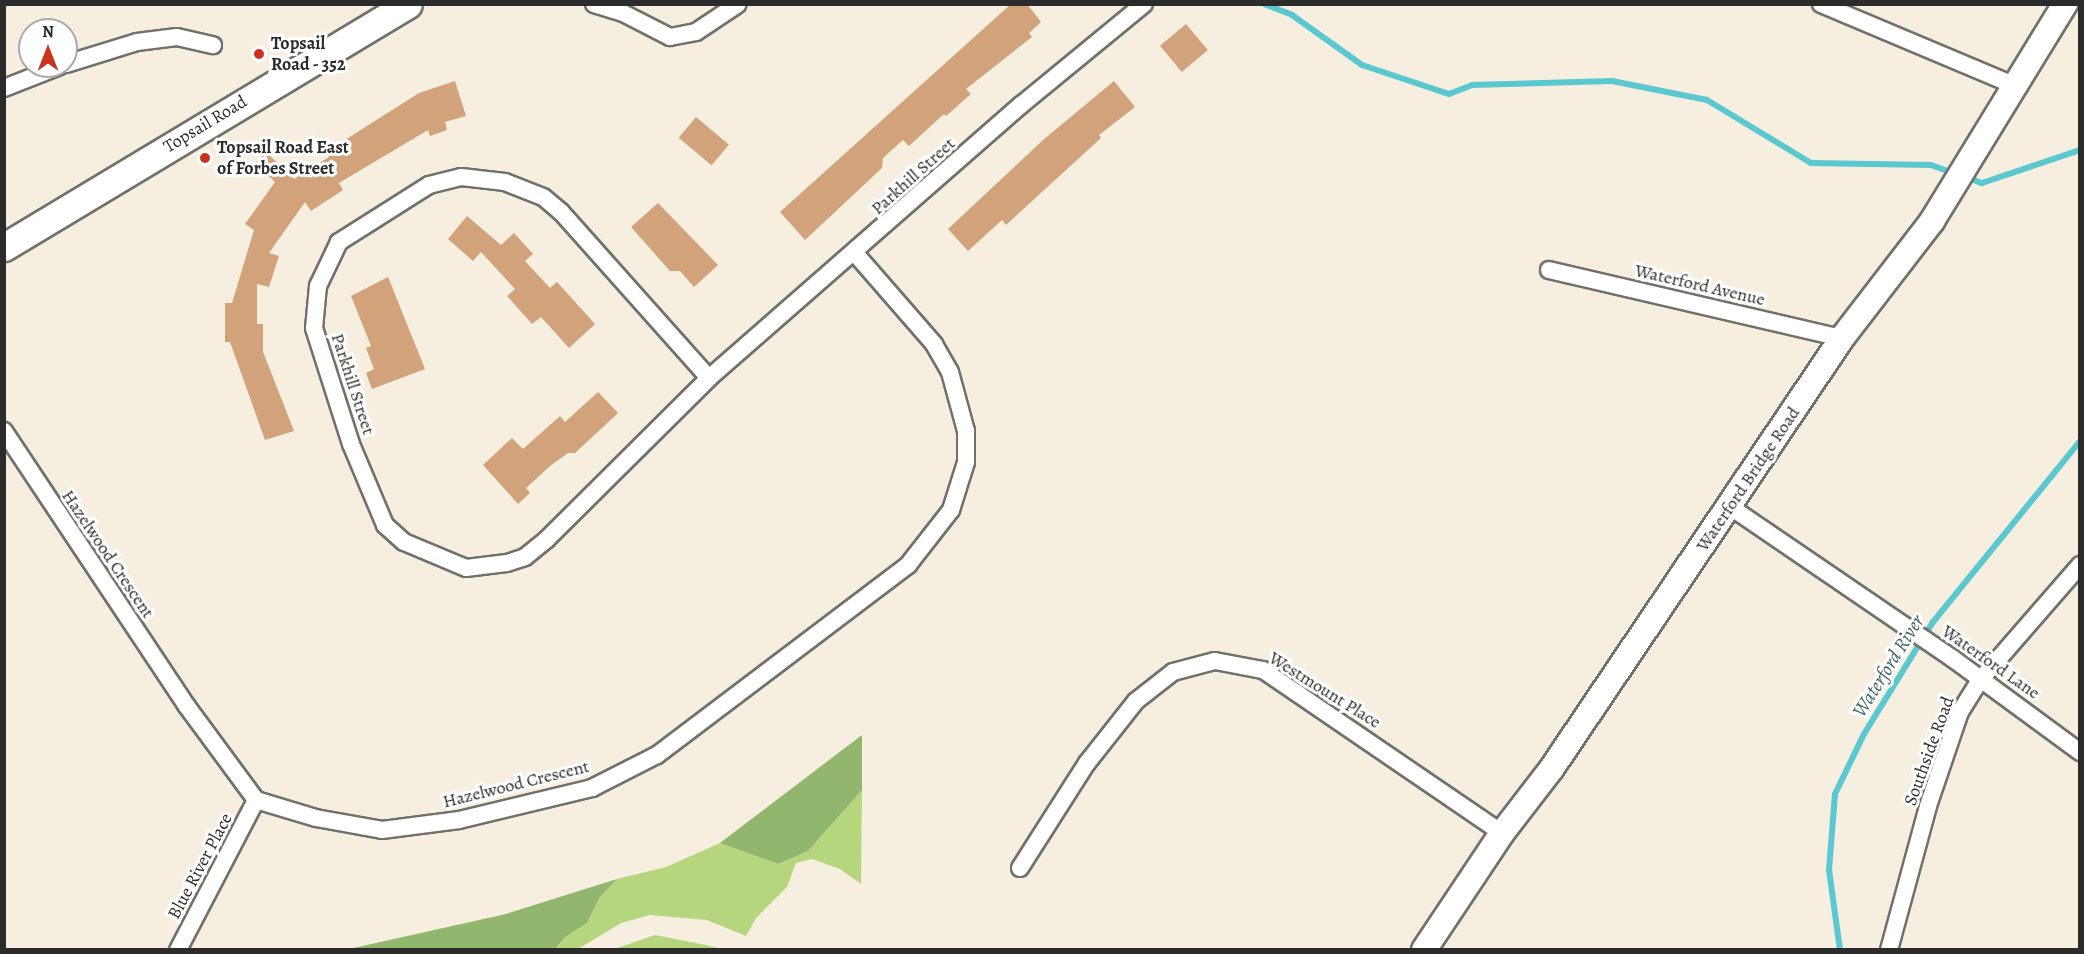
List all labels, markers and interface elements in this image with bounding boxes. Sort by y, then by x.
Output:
north arrow [18,18,78,78]
text: N [42,21,54,43]
place label: Topsail Road - 352 [271,33,346,76]
marker: Topsail Road - 352 [252,47,266,61]
street label: Topsail Road [159,91,251,157]
street label: Parkhill Street [867,133,959,219]
place label: Topsail Road East of Forbes Street [217,137,349,180]
marker: Topsail Road East of Forbes Street [198,151,212,165]
street label: Waterford Avenue [1633,260,1767,310]
street label: Parkhill Street [326,331,380,437]
street label: Waterford Bridge Road [1692,403,1804,555]
street label: Hazelwood Crescent [57,486,159,622]
water label: Waterford River [1847,610,1929,722]
street label: Waterford Lane [1938,620,2044,704]
street label: Westmount Place [1265,647,1385,733]
street label: Southside Road [1899,694,1959,808]
street label: Hazelwood Crescent [441,755,591,813]
street label: Blue River Place [163,809,237,923]

